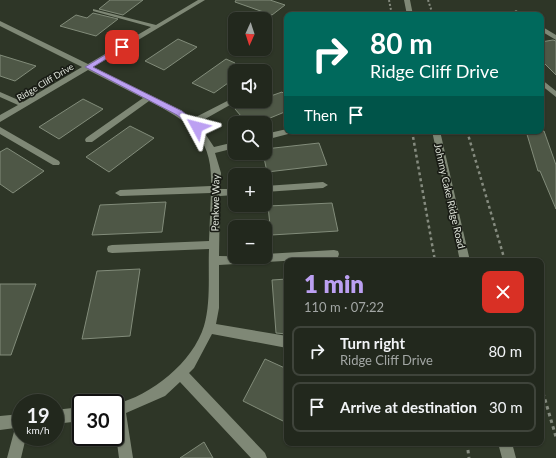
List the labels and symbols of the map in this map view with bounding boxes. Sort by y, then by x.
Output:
north arrow [228,12,272,56]
pin [105,30,139,64]
street label: Ridge Cliff Drive [15,61,76,103]
position arrow [176,106,218,148]
street label: Johnny Cake Ridge Road [432,142,468,250]
street label: Penkwe Way [209,174,222,232]
speed limit sign: 30 [72,394,124,446]

